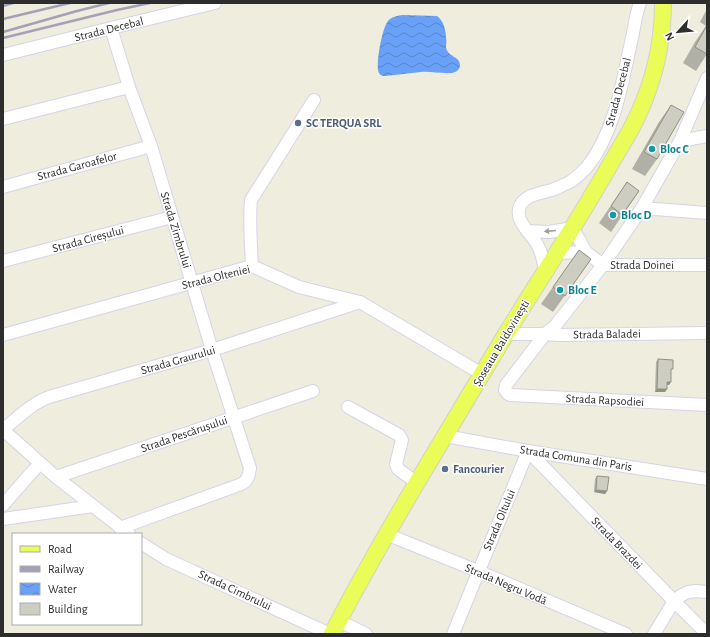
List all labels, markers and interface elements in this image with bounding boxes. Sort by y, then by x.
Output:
north arrow [658,12,698,52]
street label: Strada Decebal [73,15,145,43]
text: N [663,30,676,42]
street label: Strada Decebal [603,56,633,128]
place label: SC TERQUA SRL [306,117,382,130]
marker: SC TERQUA SRL [293,118,303,128]
place label: Bloc C [660,143,689,155]
marker: Bloc C [647,144,657,154]
street label: Strada Garoafelor [36,150,118,182]
street label: Strada Zimbrului [159,190,193,270]
place label: Bloc D [621,209,651,221]
marker: Bloc D [608,210,618,220]
street label: Strada Cireșului [51,224,126,256]
one-way arrow [544,227,556,234]
street label: Strada Doinei [610,259,674,271]
street label: Strada Olteniei [181,263,251,291]
place label: Bloc E [568,284,597,296]
marker: Bloc E [555,285,565,295]
street label: Șoseaua Baldovinești [471,298,533,389]
street label: Strada Baladei [573,327,641,341]
street label: Strada Graurului [139,344,217,376]
street label: Strada Rapsodiei [565,392,645,408]
street label: Strada Pescărușului [139,414,229,456]
street label: Strada Comuna din Paris [519,443,633,473]
place label: Fancourier [453,463,505,475]
marker: Fancourier [440,464,450,474]
street label: Strada Oltului [481,488,517,552]
street label: Strada Brazdei [589,515,645,571]
legend [12,533,142,625]
text: Road [48,543,72,555]
street label: Strada Negru Vodă [463,561,549,607]
text: Railway [48,563,84,576]
street label: Strada Cimbrului [197,568,273,612]
text: Water [48,583,77,595]
text: Building [48,603,88,615]

